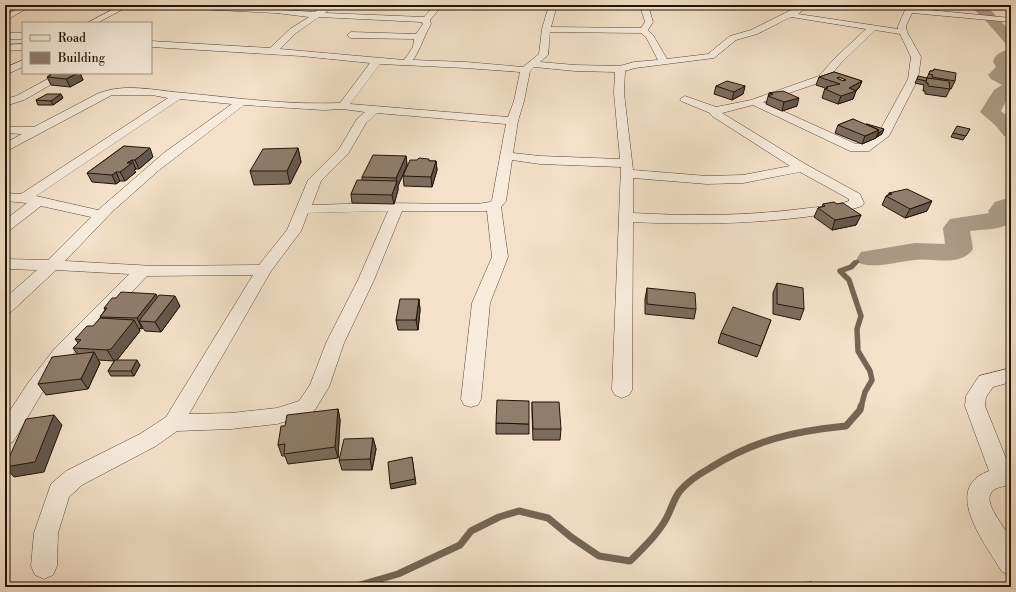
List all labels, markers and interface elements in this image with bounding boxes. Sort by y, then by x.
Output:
legend [22,22,152,74]
text: Road [58,31,86,46]
text: Building [57,51,106,66]

